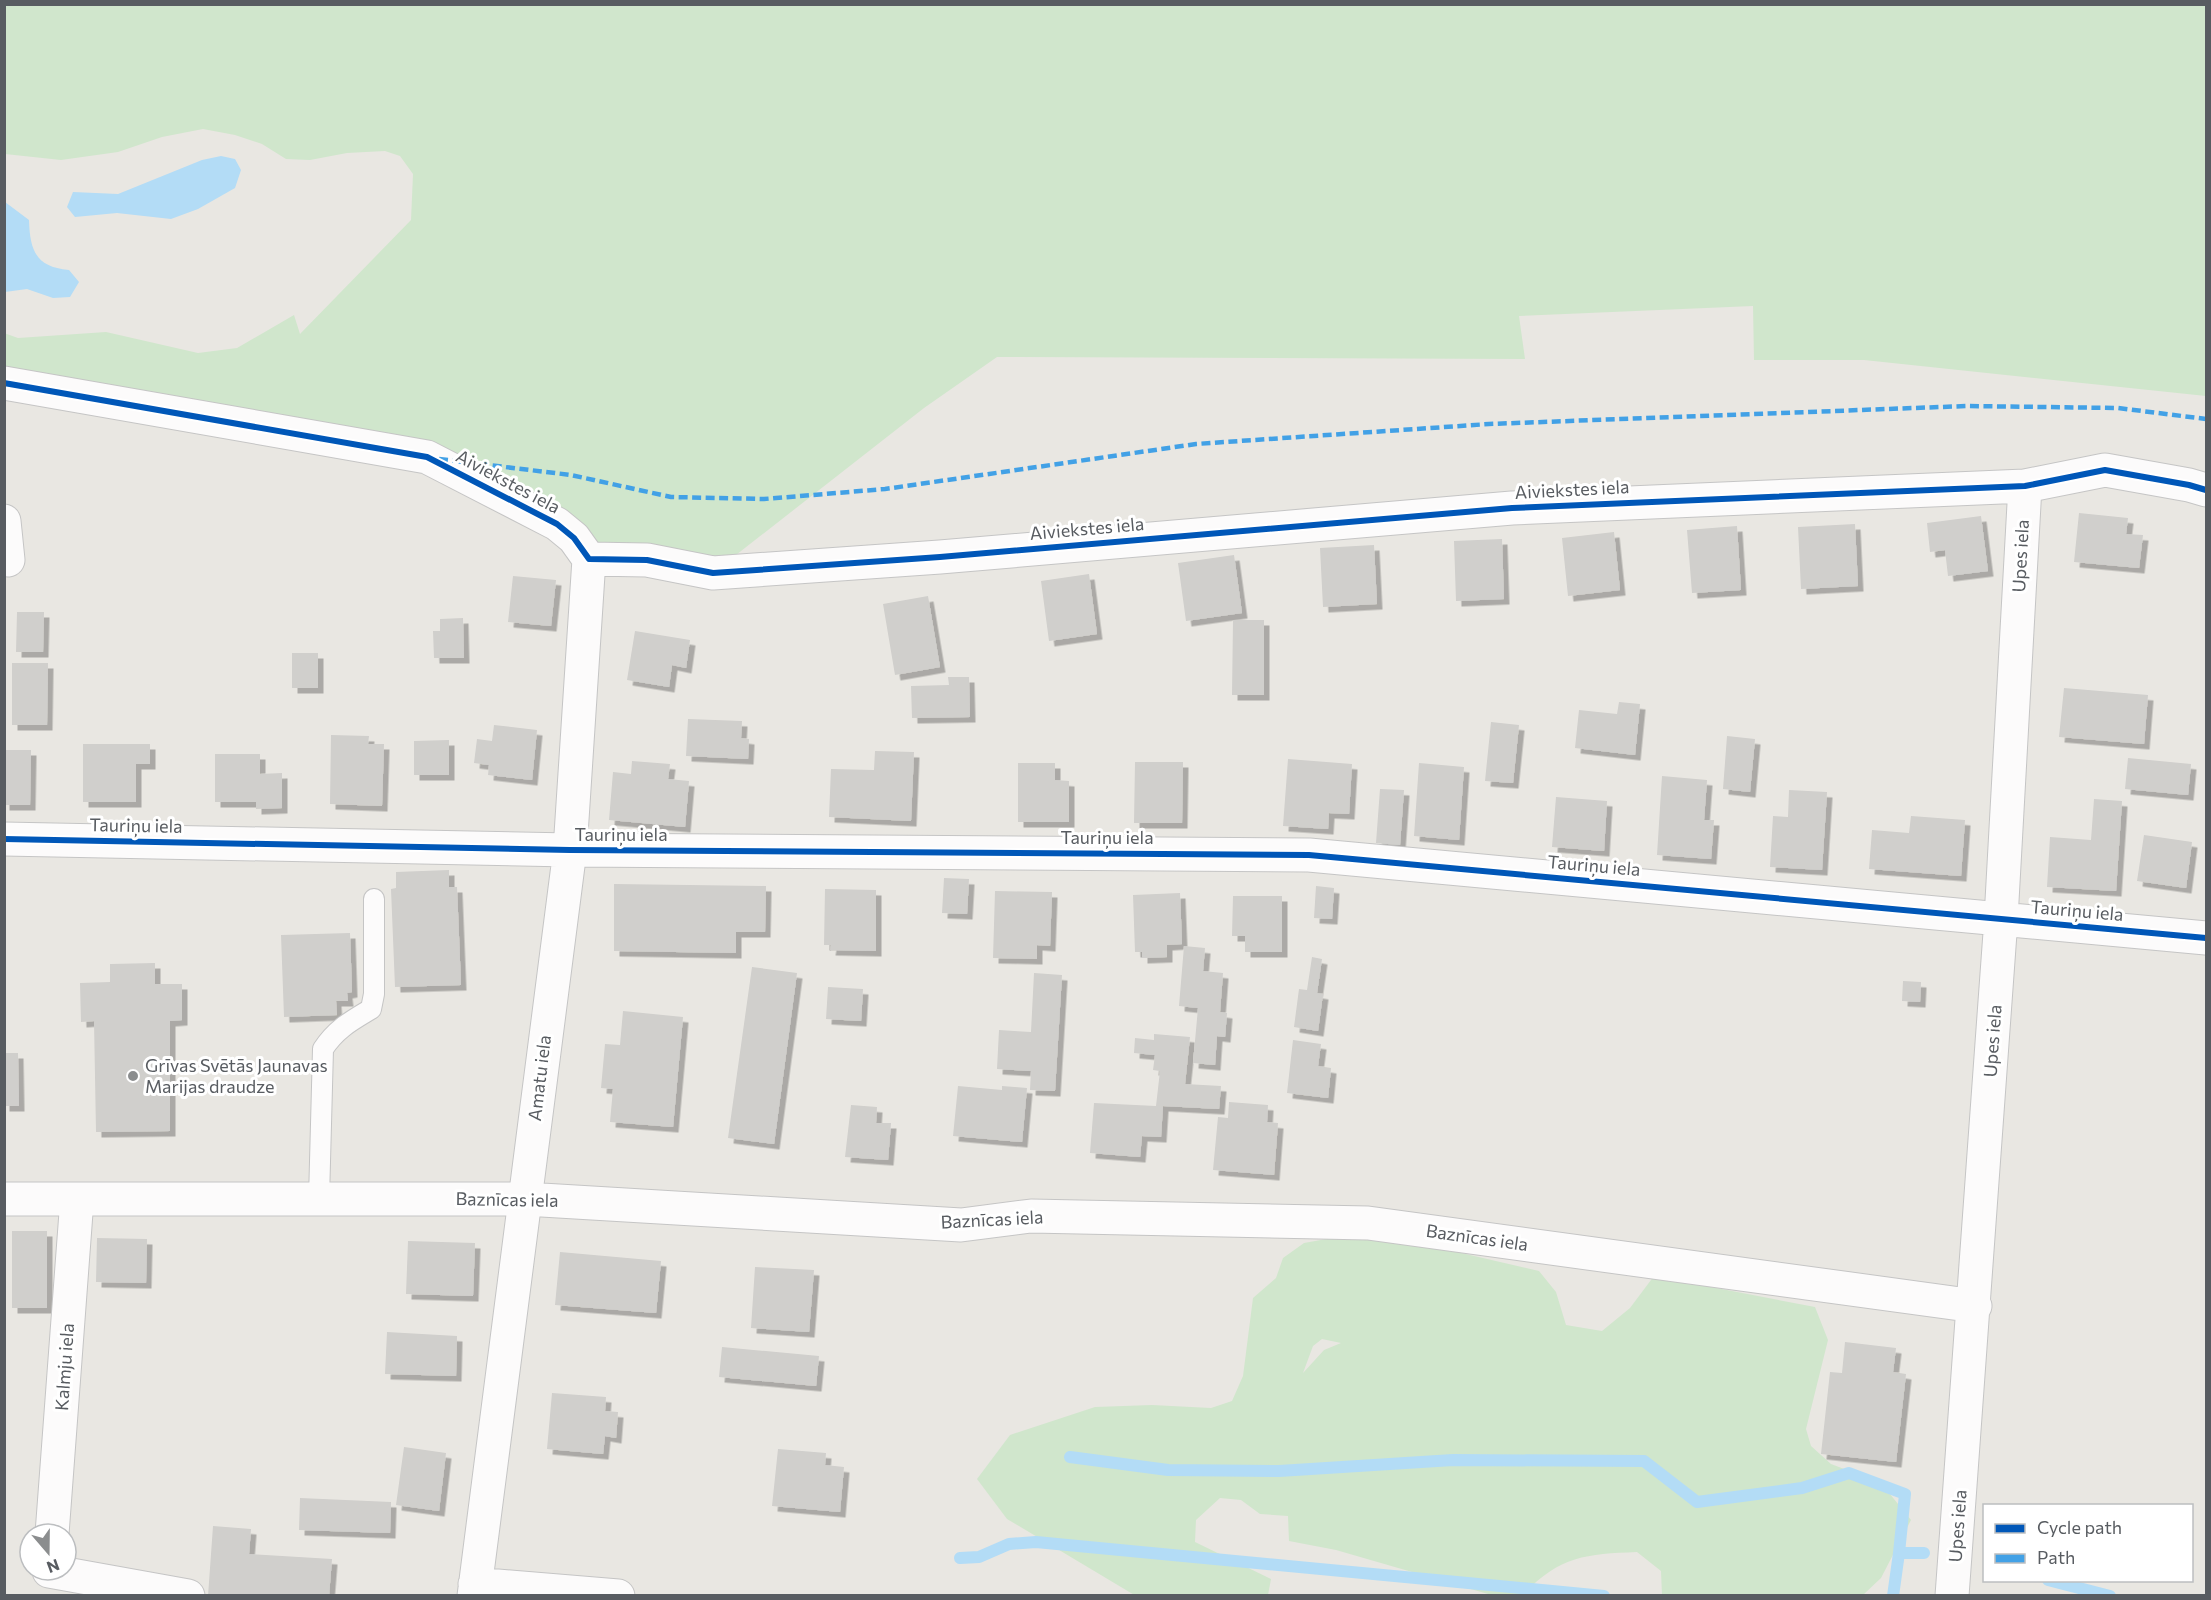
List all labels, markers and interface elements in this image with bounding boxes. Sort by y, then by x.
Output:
street label: Aiviekstes iela [453,444,564,518]
street label: Aiviekstes iela [1514,475,1630,503]
street label: Aiviekstes iela [1029,512,1145,544]
street label: Upes iela [2007,519,2033,593]
street label: Tauriņu iela [89,813,183,838]
street label: Tauriņu iela [574,823,668,846]
street label: Tauriņu iela [1060,826,1154,849]
street label: Tauriņu iela [1547,850,1641,881]
street label: Tauriņu iela [2030,895,2124,926]
street label: Upes iela [1978,1004,2006,1078]
street label: Amatu iela [523,1034,555,1122]
place label: Grīvas Svētās Jaunavas Marijas draudze [145,1054,328,1097]
marker: Grīvas Svētās Jaunavas Marijas draudze [126,1069,140,1083]
street label: Baznīcas iela [455,1187,559,1211]
street label: Baznīcas iela [940,1205,1044,1233]
street label: Baznīcas iela [1425,1219,1530,1255]
street label: Kalmju iela [50,1322,78,1412]
street label: Upes iela [1943,1489,1971,1563]
legend [1983,1504,2193,1582]
text: Cycle path [2037,1516,2122,1538]
north arrow [18,1522,78,1582]
text: Path [2037,1546,2075,1568]
text: N [44,1556,62,1578]

